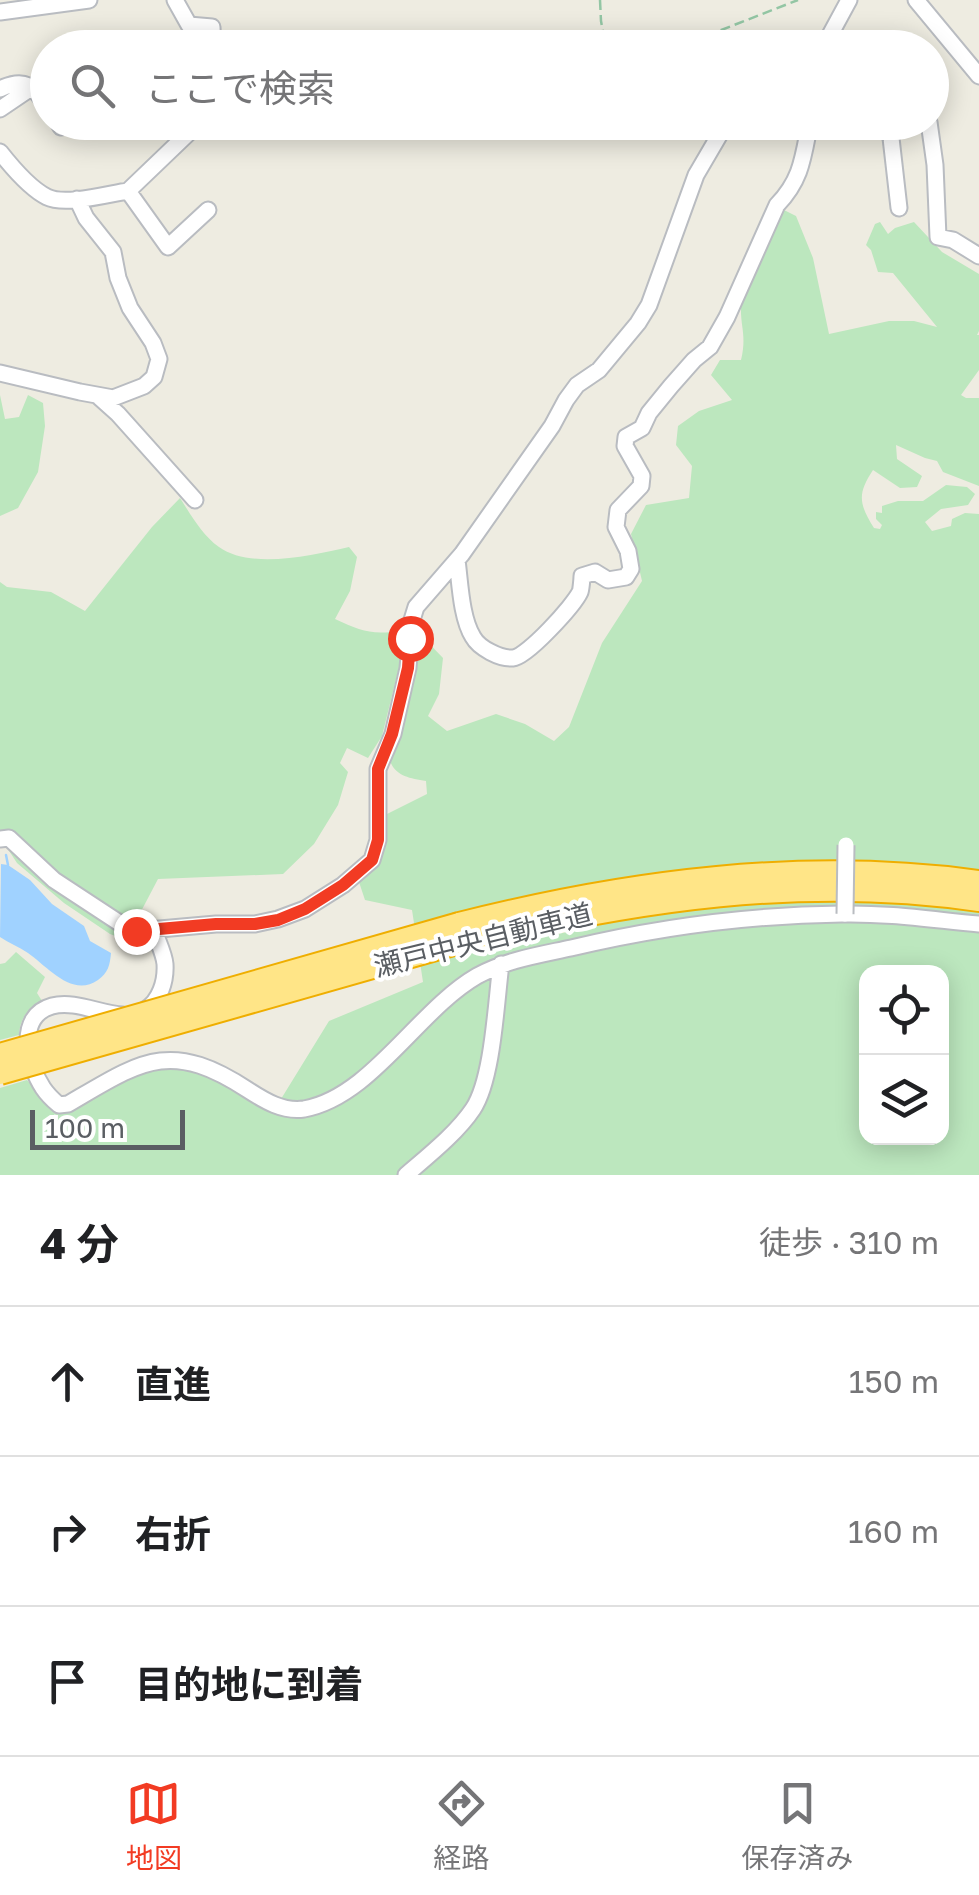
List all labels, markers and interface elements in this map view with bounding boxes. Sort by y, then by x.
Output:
search box [30,30,949,140]
icon: search [65,58,120,113]
text: ここで検索 [145,65,335,110]
route start [388,616,434,662]
street label: 瀬戸中央自動車道 [370,896,596,983]
route end [114,909,160,955]
map controls [859,965,949,1145]
button: locate [859,965,949,1055]
button: layers [859,1055,949,1145]
scale bar [30,1105,185,1150]
text: 100 m [45,1111,125,1144]
text: 4 分 [40,1218,119,1268]
text: 徒歩 · 310 m [759,1223,939,1261]
icon: ahead [40,1354,95,1409]
text: 直進 [135,1361,211,1406]
text: 150 m [849,1362,939,1400]
icon: right [40,1504,95,1559]
text: 右折 [135,1511,211,1556]
text: 160 m [848,1512,939,1550]
icon: arrive [40,1654,95,1709]
text: 目的地に到着 [135,1661,363,1706]
tab: 地図 [126,1776,182,1876]
tab: 経路 [433,1776,489,1876]
tab: 保存済み [741,1776,853,1876]

